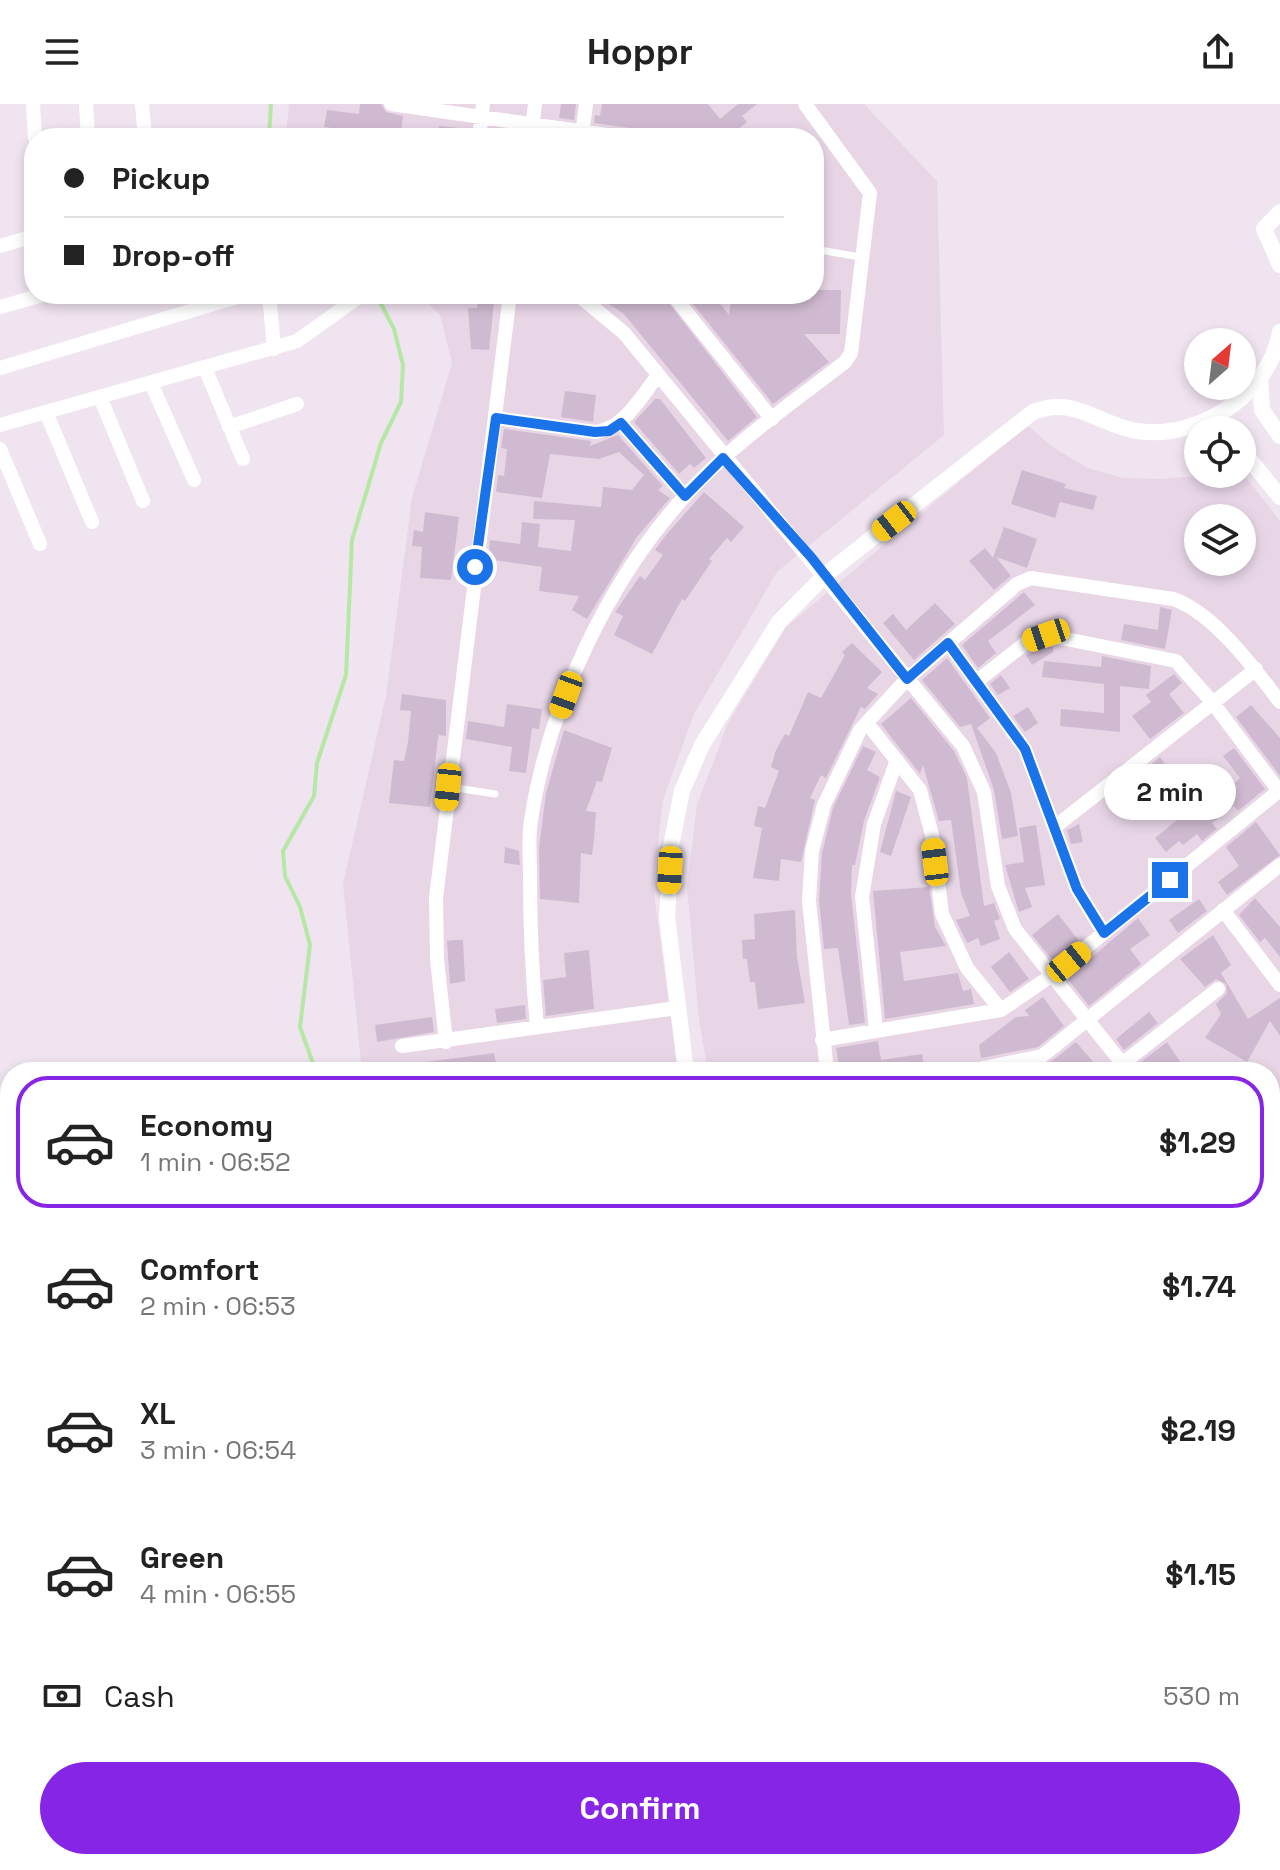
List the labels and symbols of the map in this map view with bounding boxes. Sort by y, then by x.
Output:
north arrow [1184,328,1256,400]
car [868,497,920,545]
route start [457,549,493,585]
car [1019,616,1073,654]
car [547,668,585,722]
car [434,762,462,812]
callout: 2 min [1104,764,1236,820]
car [920,837,950,887]
car [657,845,683,895]
route end [1152,862,1188,898]
car [1043,938,1095,986]

